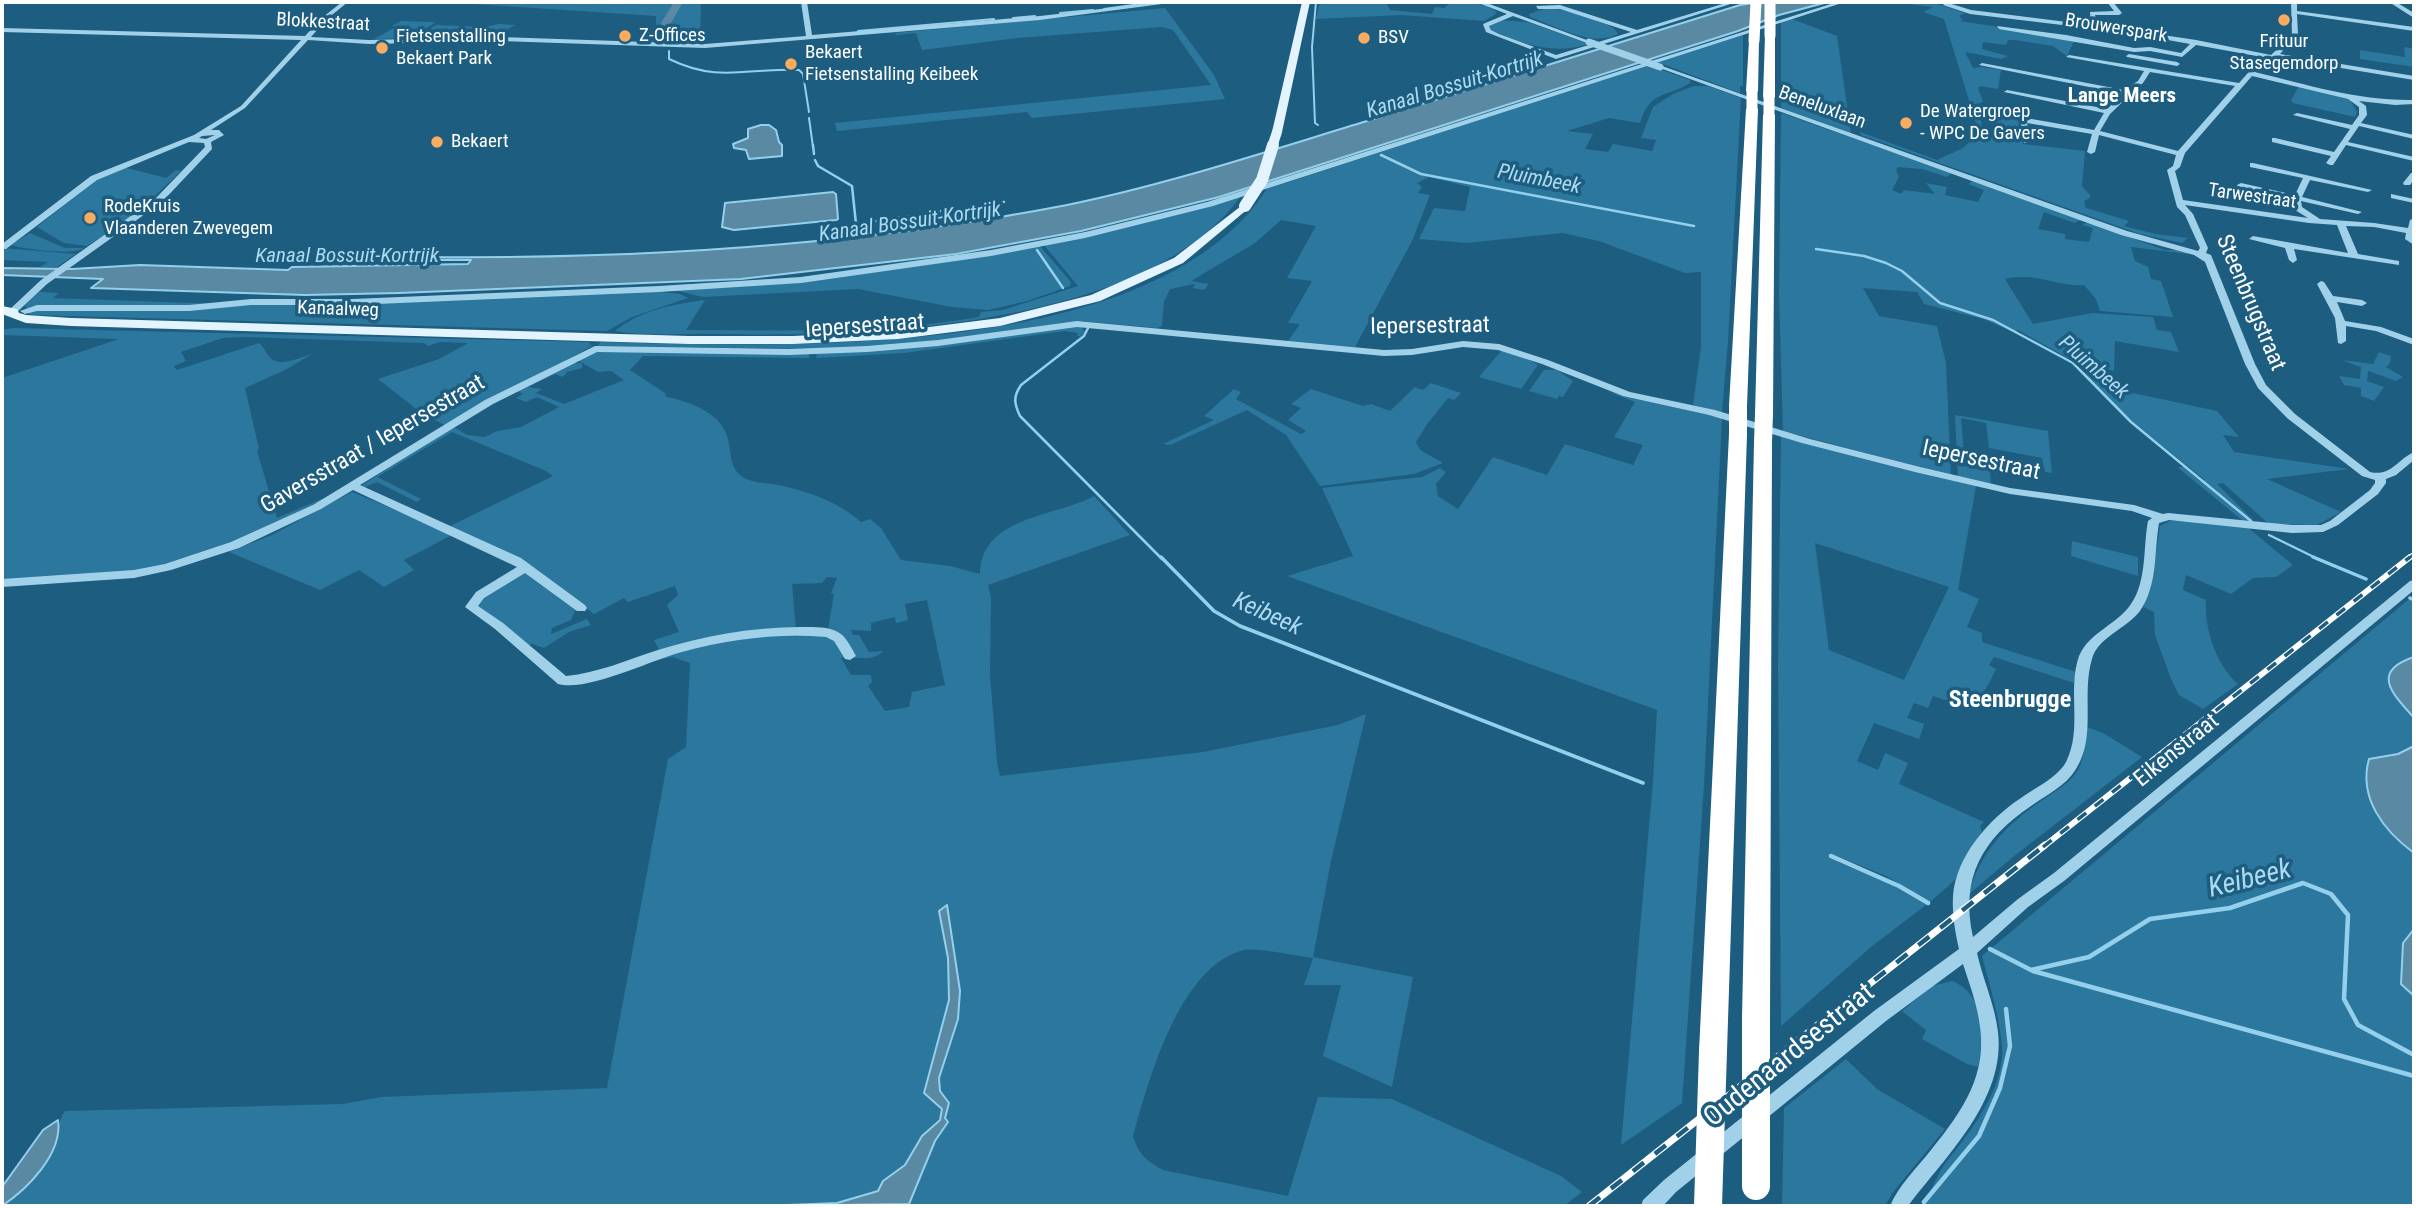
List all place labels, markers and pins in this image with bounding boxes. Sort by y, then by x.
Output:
marker: Frituur Stasegemdorp [2276,12,2292,28]
place label: Z-Offices [639,25,706,47]
place label: Fietsenstalling Bekaert Park [396,26,506,70]
place label: BSV [1378,27,1409,49]
marker: Z-Offices [617,28,633,44]
marker: BSV [1356,30,1372,46]
place label: Frituur Stasegemdorp [2230,31,2338,75]
marker: Fietsenstalling Bekaert Park [374,40,390,56]
place label: Bekaert Fietsenstalling Keibeek [805,42,978,86]
marker: Bekaert Fietsenstalling Keibeek [783,56,799,72]
place label: De Watergroep - WPC De Gavers [1920,101,2045,145]
marker: De Watergroep - WPC De Gavers [1898,115,1914,131]
place label: Bekaert [451,131,509,153]
marker: Bekaert [429,134,445,150]
place label: RodeKruis Vlaanderen Zwevegem [104,196,273,240]
marker: RodeKruis Vlaanderen Zwevegem [82,210,98,226]

